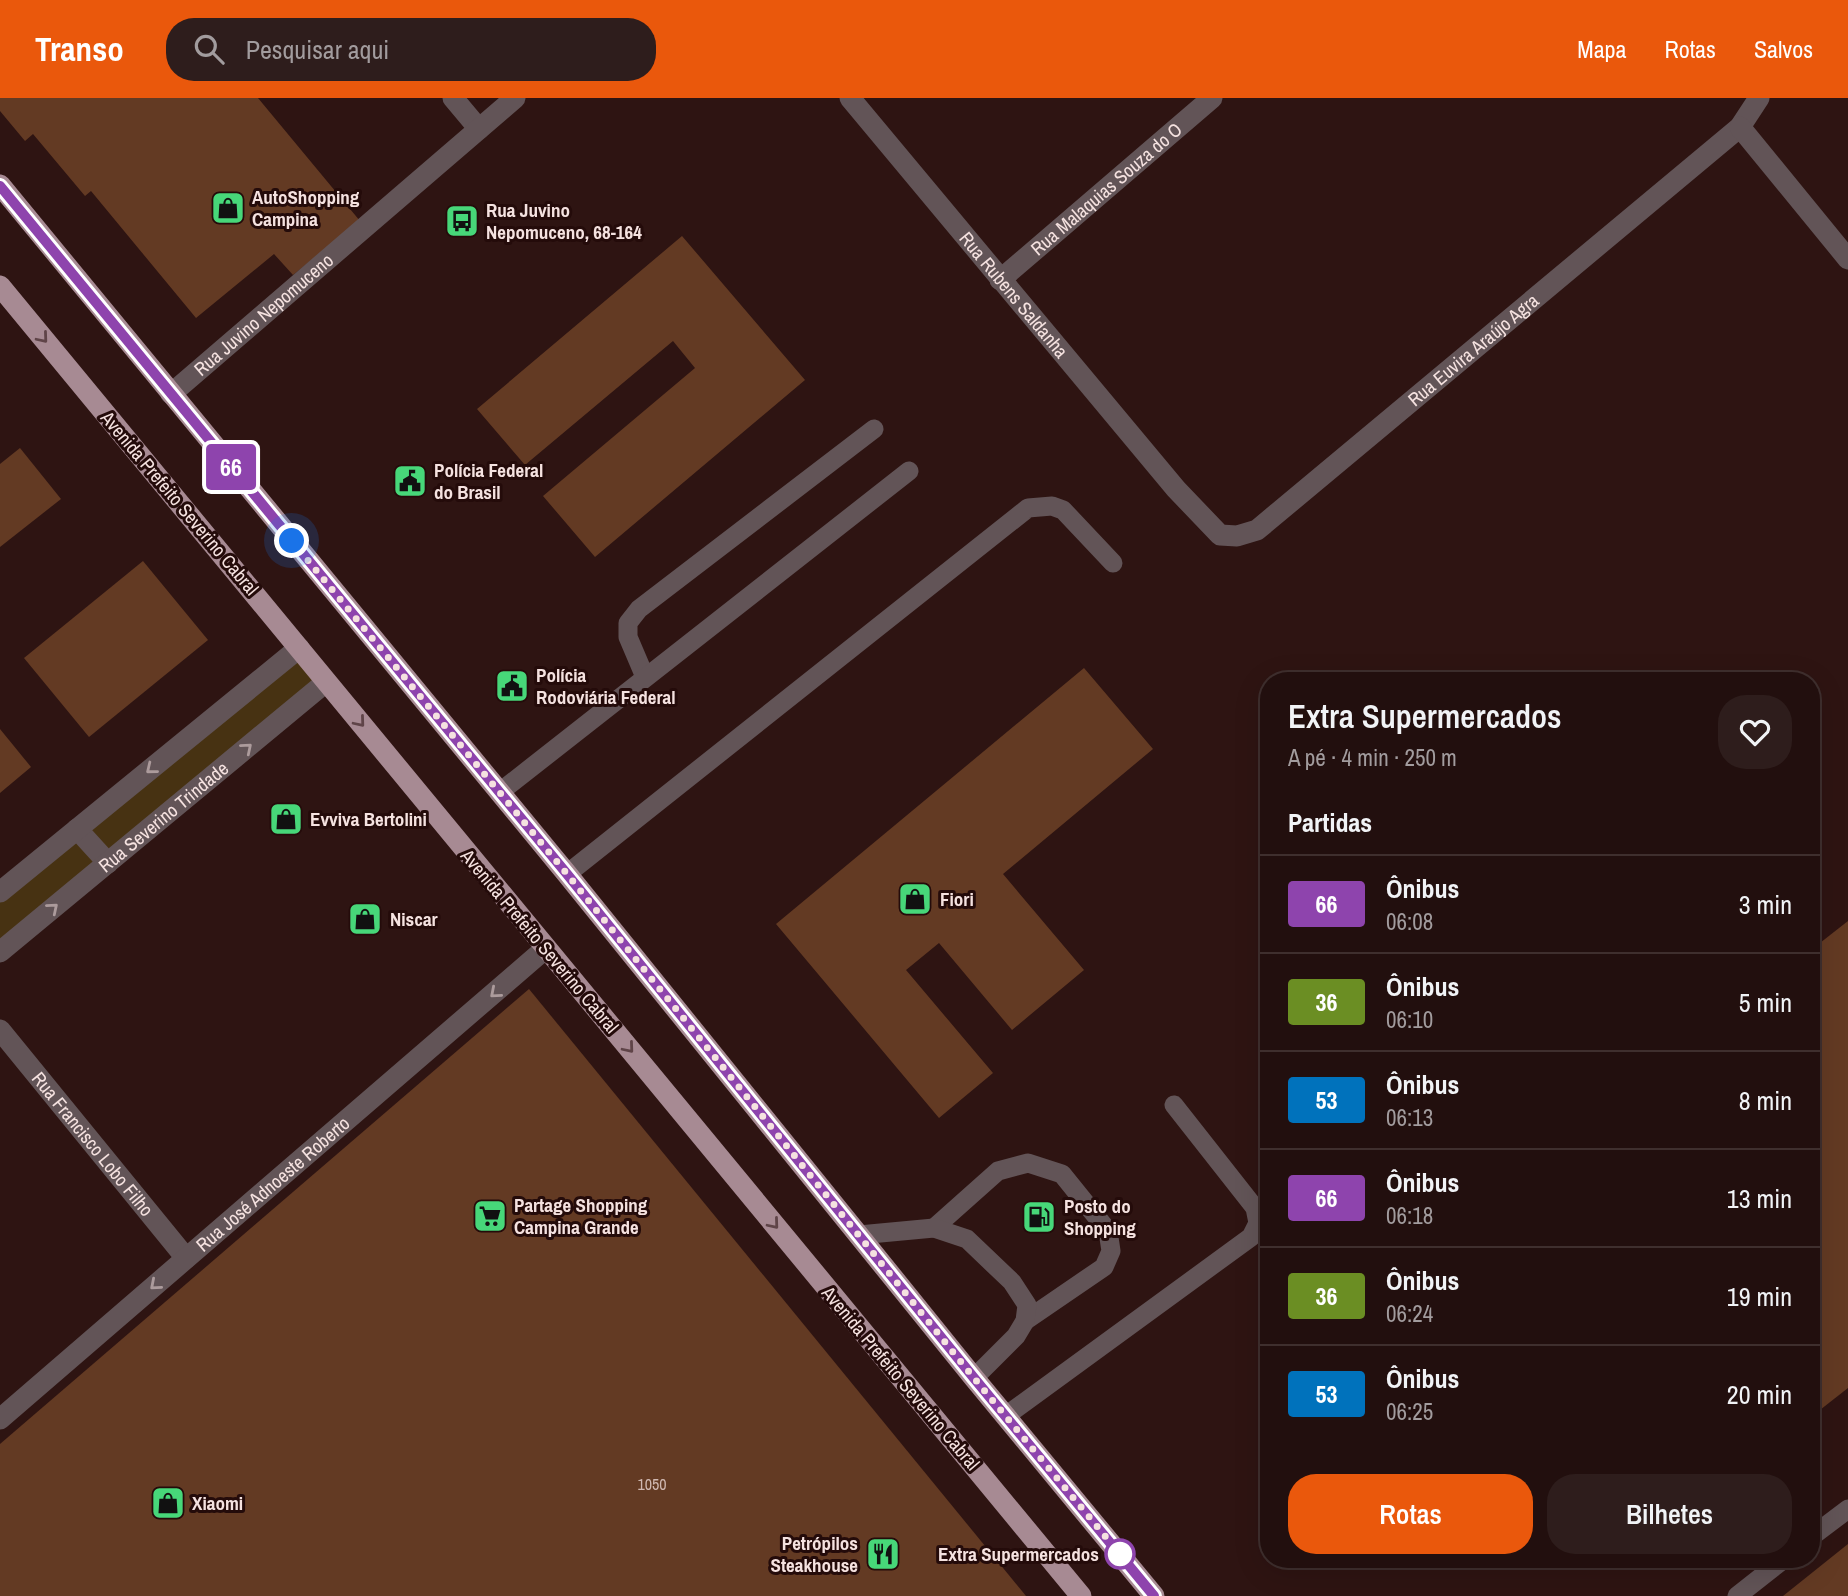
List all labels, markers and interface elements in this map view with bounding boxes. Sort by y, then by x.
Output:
search box [166,18,656,81]
text: Transo [35,27,124,71]
icon: search [190,30,228,68]
text: Pesquisar aqui [246,32,389,67]
text: Mapa [1577,33,1627,65]
text: Rotas [1665,33,1716,65]
text: Salvos [1754,33,1813,65]
street label: Rua Malaquias Souza do O [1025,117,1187,261]
place label: AutoShopping Campina [252,184,360,232]
shop icon: AutoShopping Campina [209,189,247,227]
place label: Rua Juvino Nepomuceno, 68-164 [486,197,642,245]
bus stop icon: Rua Juvino Nepomuceno, 68-164 [443,202,481,240]
street label: Rua Rubens Saldanha [954,226,1074,363]
street label: Rua Juvino Nepomuceno [188,247,339,382]
street label: Rua Euvira Araújo Agra [1402,287,1544,412]
one-way arrow [35,331,48,343]
street label: Avenida Prefeito Severino Cabral [95,405,265,600]
line badge: 66 [200,444,262,490]
text: 66 [220,451,242,483]
place label: Polícia Federal do Brasil [434,457,543,505]
public building icon: Polícia Federal do Brasil [391,462,429,500]
your location [274,523,309,558]
place label: Polícia Rodoviária Federal [536,662,676,710]
public building icon: Polícia Rodoviária Federal [493,667,531,705]
text: Extra Supermercados [1288,694,1562,738]
button: heart [1718,695,1792,769]
one-way arrow [351,714,364,726]
text: A pé · 4 min · 250 m [1288,742,1457,773]
one-way arrow [238,744,251,756]
street label: Rua Severino Trindade [93,755,234,878]
one-way arrow [147,760,159,773]
shop icon: Evviva Bertolini [267,800,305,838]
text: Partidas [1288,805,1372,840]
place label: Evviva Bertolini [310,806,427,832]
street label: Avenida Prefeito Severino Cabral [455,843,625,1038]
text: Ônibus [1386,871,1459,906]
shop icon: Fiori [896,880,934,918]
place label: Fiori [940,886,974,912]
text: 3 min [1739,887,1792,922]
text: 66 [1316,888,1337,920]
shop icon: Niscar [346,900,384,938]
one-way arrow [45,904,57,917]
place label: Niscar [390,906,438,932]
text: 06:08 [1386,906,1433,937]
text: Ônibus [1386,969,1459,1004]
one-way arrow [490,985,503,997]
text: 5 min [1739,985,1792,1020]
text: 36 [1316,986,1337,1018]
text: 06:10 [1386,1004,1433,1035]
one-way arrow [621,1040,633,1053]
street label: Rua Francisco Lobo Filho [26,1066,160,1222]
text: Ônibus [1386,1067,1459,1102]
text: 8 min [1739,1083,1792,1118]
text: 53 [1316,1084,1337,1116]
text: 06:13 [1386,1102,1433,1133]
street label: Rua José Adnoeste Roberto [190,1110,355,1257]
text: Ônibus [1386,1165,1459,1200]
text: 13 min [1727,1181,1792,1216]
text: 66 [1316,1182,1337,1214]
place label: Partage Shopping Campina Grande [514,1192,648,1240]
place label: Posto do Shopping [1064,1193,1136,1241]
supermarket icon: Partage Shopping Campina Grande [471,1197,509,1235]
fuel station icon: Posto do Shopping [1020,1198,1058,1236]
text: 06:18 [1386,1200,1433,1231]
one-way arrow [766,1216,778,1229]
text: Ônibus [1386,1263,1459,1298]
one-way arrow [150,1277,163,1289]
text: 19 min [1727,1279,1792,1314]
street label: Avenida Prefeito Severino Cabral [816,1280,986,1475]
text: 36 [1316,1280,1337,1312]
text: 06:24 [1386,1298,1433,1329]
text: Ônibus [1386,1361,1459,1396]
text: 20 min [1727,1377,1792,1412]
text: 53 [1316,1378,1337,1410]
text: 06:25 [1386,1396,1433,1427]
house number: 1050 [637,1473,667,1495]
button: Rotas [1288,1474,1533,1554]
button: Bilhetes [1547,1474,1792,1554]
shop icon: Xiaomi [149,1484,187,1522]
place label: Xiaomi [192,1490,243,1516]
place label: Petrópilos Steakhouse [771,1530,858,1578]
restaurant icon: Petrópilos Steakhouse [864,1535,902,1573]
marker: Extra Supermercados [1105,1539,1135,1569]
place label: Extra Supermercados [938,1541,1099,1567]

